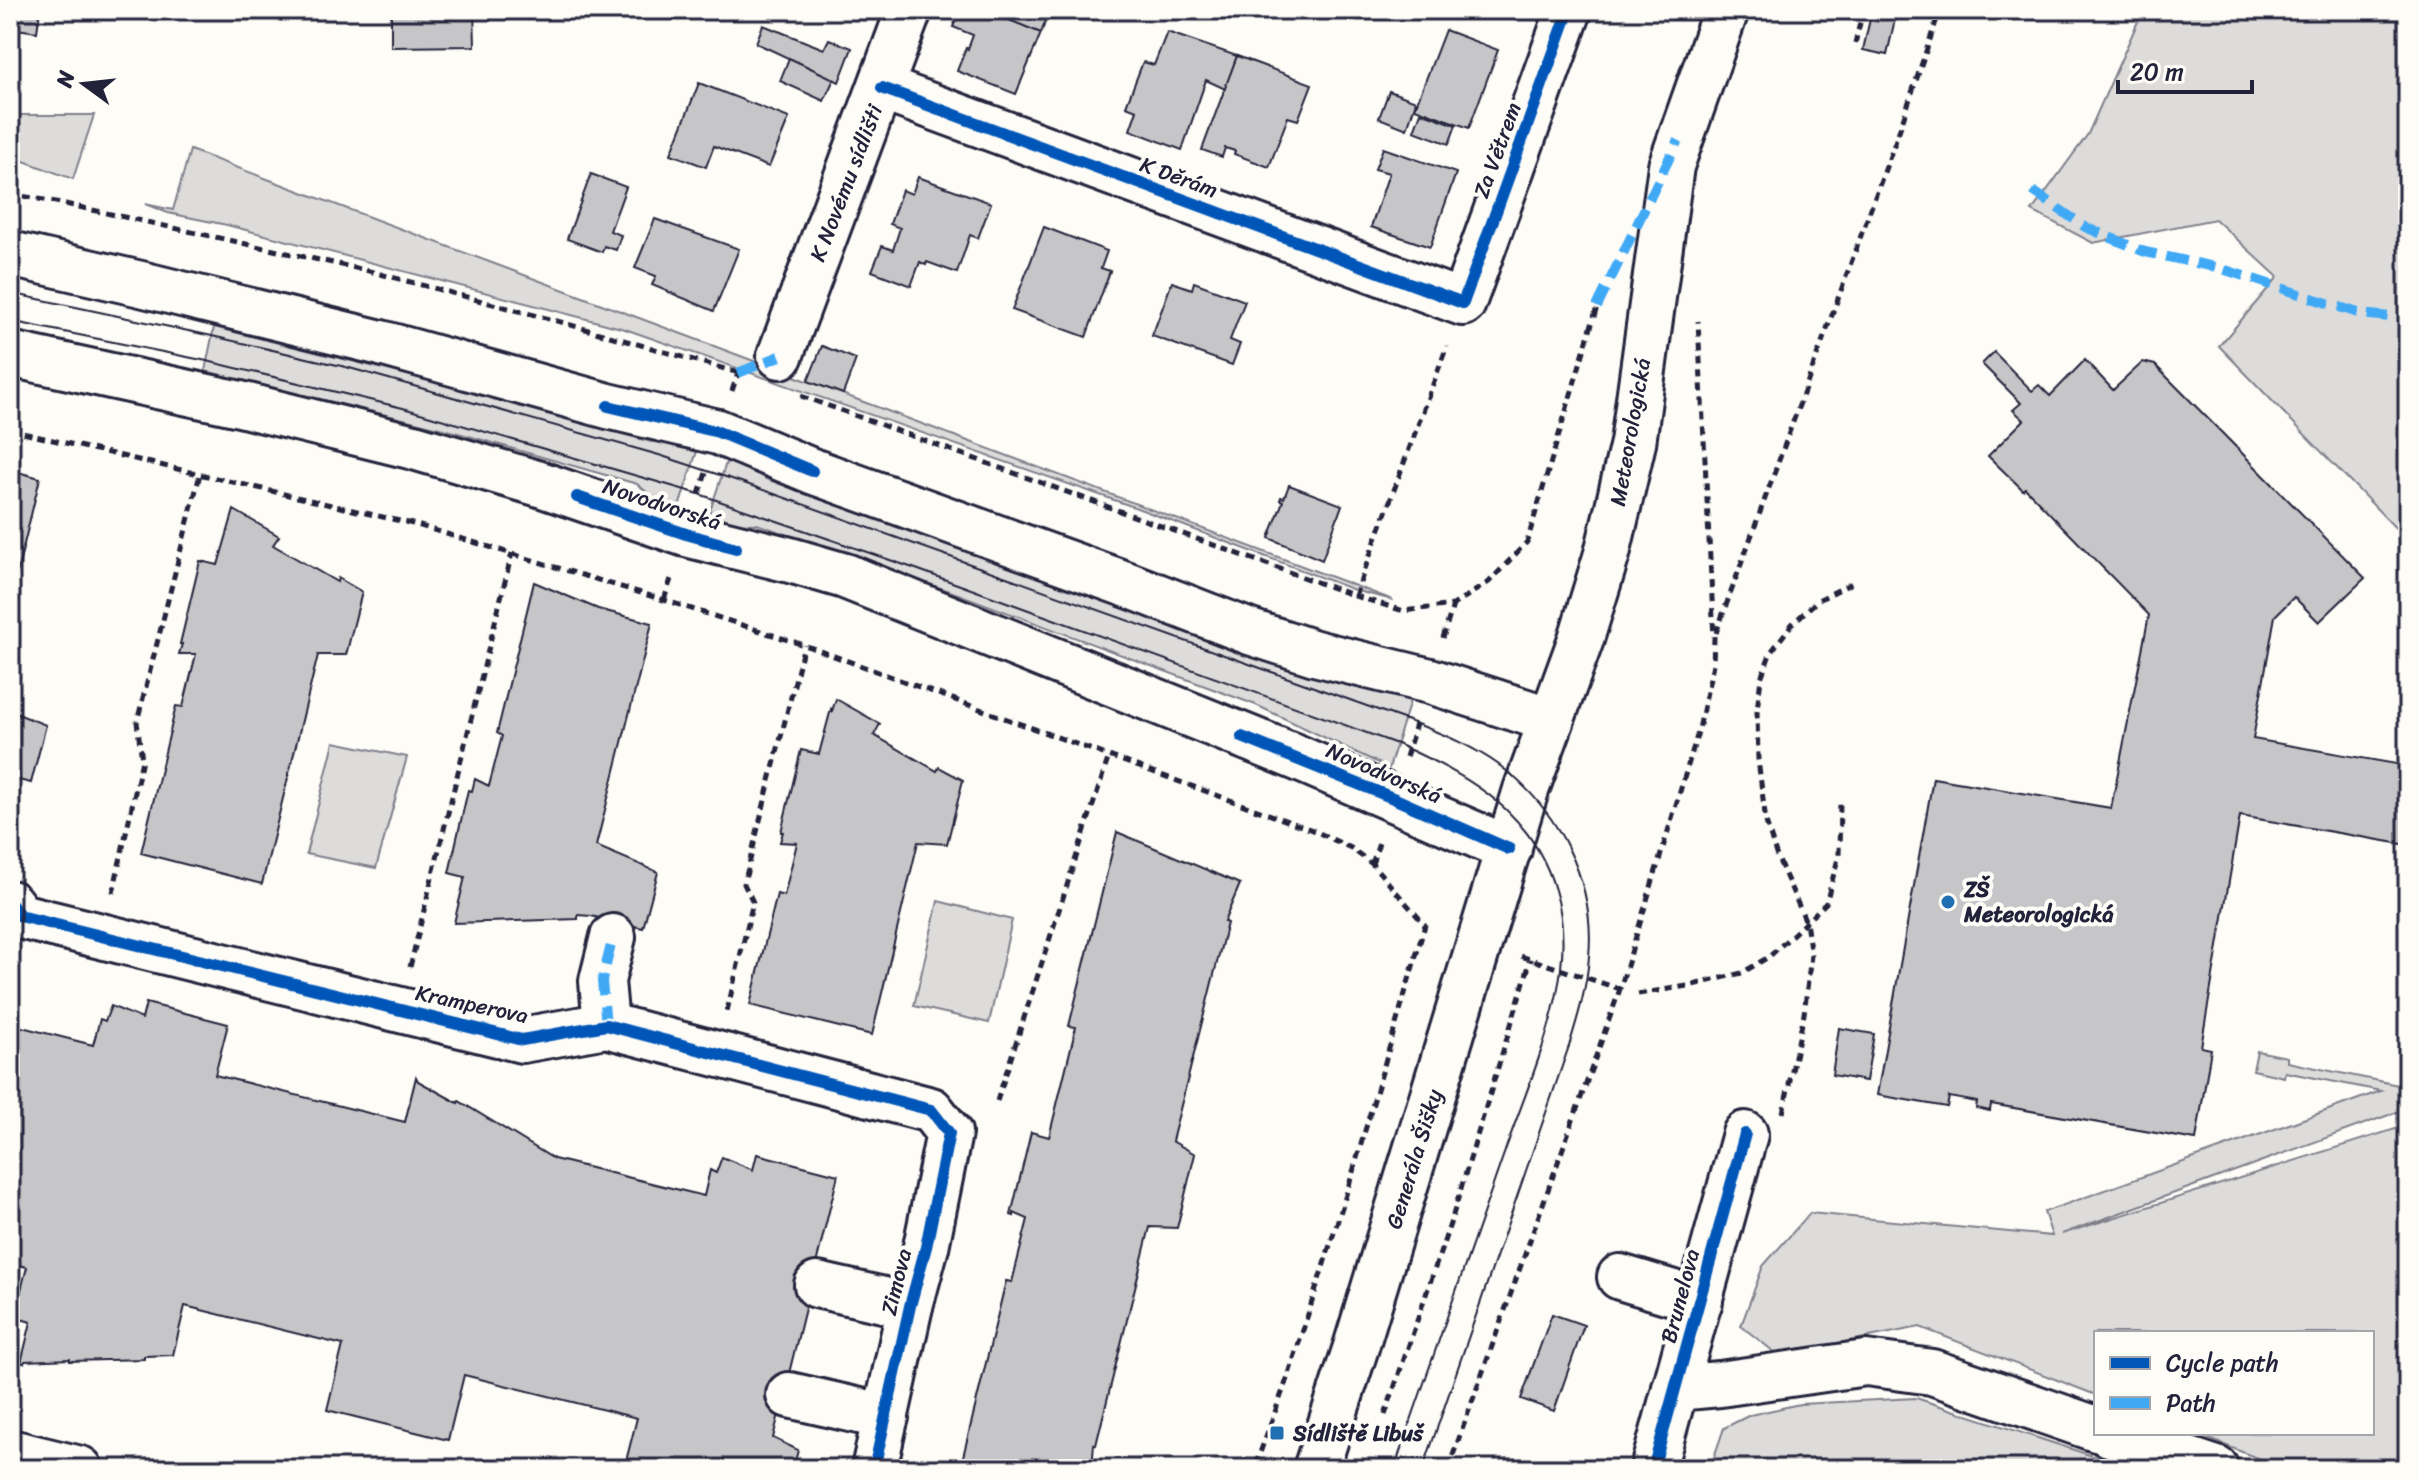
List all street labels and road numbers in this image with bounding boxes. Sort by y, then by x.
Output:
street label: Za Větrem [1462,96,1532,204]
street label: K Novému sídlišti [798,98,894,267]
street label: K Děrám [1134,145,1224,209]
street label: Meteorologická [1598,355,1662,509]
street label: Novodvorská [598,467,726,541]
street label: Novodvorská [1320,731,1448,815]
street label: Kramperova [412,973,532,1035]
street label: Generála Šišky [1374,1084,1454,1234]
street label: Brunelova [1649,1244,1711,1348]
street label: Zimova [869,1245,923,1319]

